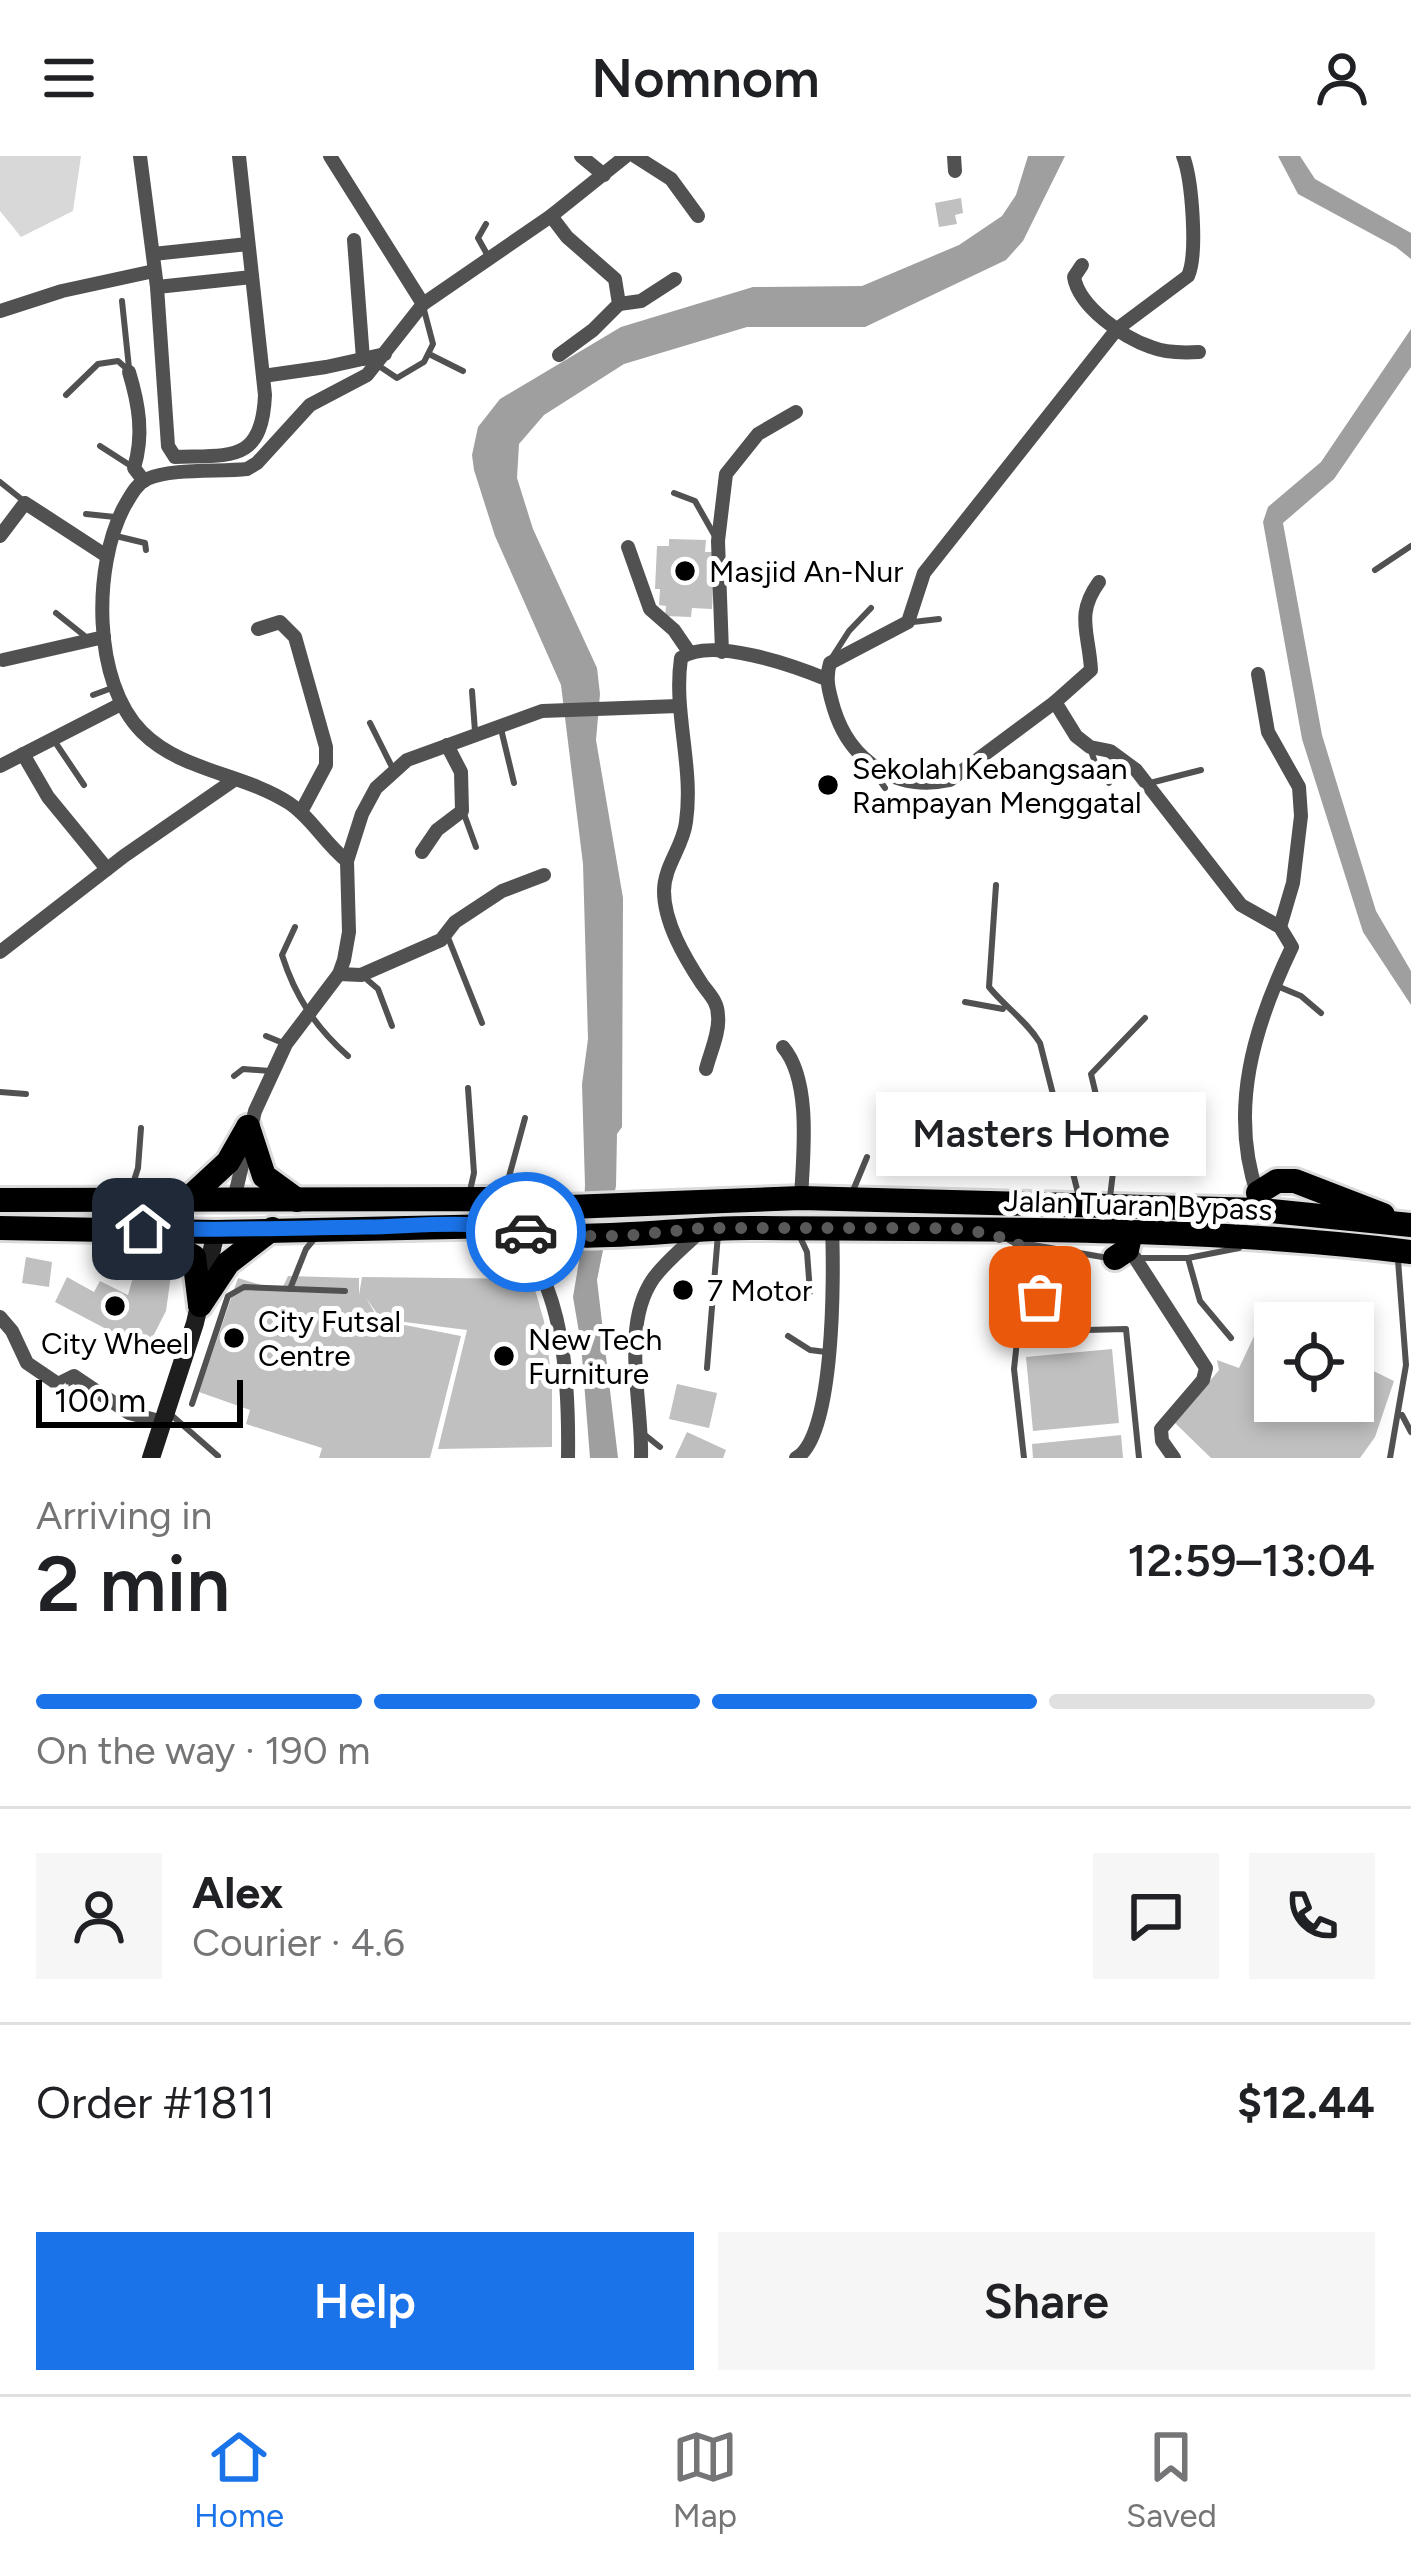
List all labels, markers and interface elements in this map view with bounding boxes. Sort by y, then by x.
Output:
icon: menu [36,45,102,111]
icon: person [1309,45,1375,111]
text: Nomnom [591,46,820,111]
place label: Masjid An-Nur [709,553,903,590]
marker: Masjid An-Nur [672,558,698,584]
place label: Sekolah Kebangsaan Rampayan Menggatal [852,750,1141,821]
marker: Sekolah Kebangsaan Rampayan Menggatal [815,772,841,798]
callout: Masters Home [875,1093,1205,1177]
text: Masters Home [912,1110,1170,1157]
courier [466,1172,586,1292]
pin [92,1178,194,1280]
street label: Jalan Tuaran Bypass [1003,1182,1273,1228]
icon: home [110,1196,176,1262]
icon: car [493,1199,559,1265]
pin [989,1246,1091,1348]
icon: bag [1007,1264,1073,1330]
place label: 7 Motor [707,1272,812,1309]
marker: 7 Motor [670,1277,696,1303]
marker: City Wheel [102,1293,128,1319]
map controls [1254,1302,1374,1422]
button: locate [1254,1302,1374,1422]
place label: City Futsal Centre [258,1303,401,1374]
place label: New Tech Furniture [528,1321,662,1392]
place label: City Wheel [41,1325,189,1362]
marker: City Futsal Centre [221,1325,247,1351]
marker: New Tech Furniture [491,1343,517,1369]
scale bar [36,1374,243,1427]
text: 100 m [54,1381,146,1420]
text: Arriving in [36,1492,212,1539]
text: 12:59–13:04 [1128,1533,1375,1587]
text: 2 min [36,1537,230,1631]
text: On the way · 190 m [36,1727,371,1774]
button: person [36,1853,162,1979]
button: chat [1093,1853,1219,1979]
button: phone [1249,1853,1375,1979]
text: Alex [192,1865,283,1919]
text: Courier · 4.6 [192,1919,405,1966]
text: Order #1811 [36,2075,275,2129]
text: $12.44 [1237,2075,1375,2129]
button: Help [36,2232,694,2370]
button: Share [718,2232,1375,2370]
tab: Home [194,2424,284,2535]
tab: Map [672,2424,738,2535]
tab: Saved [1126,2424,1217,2535]

